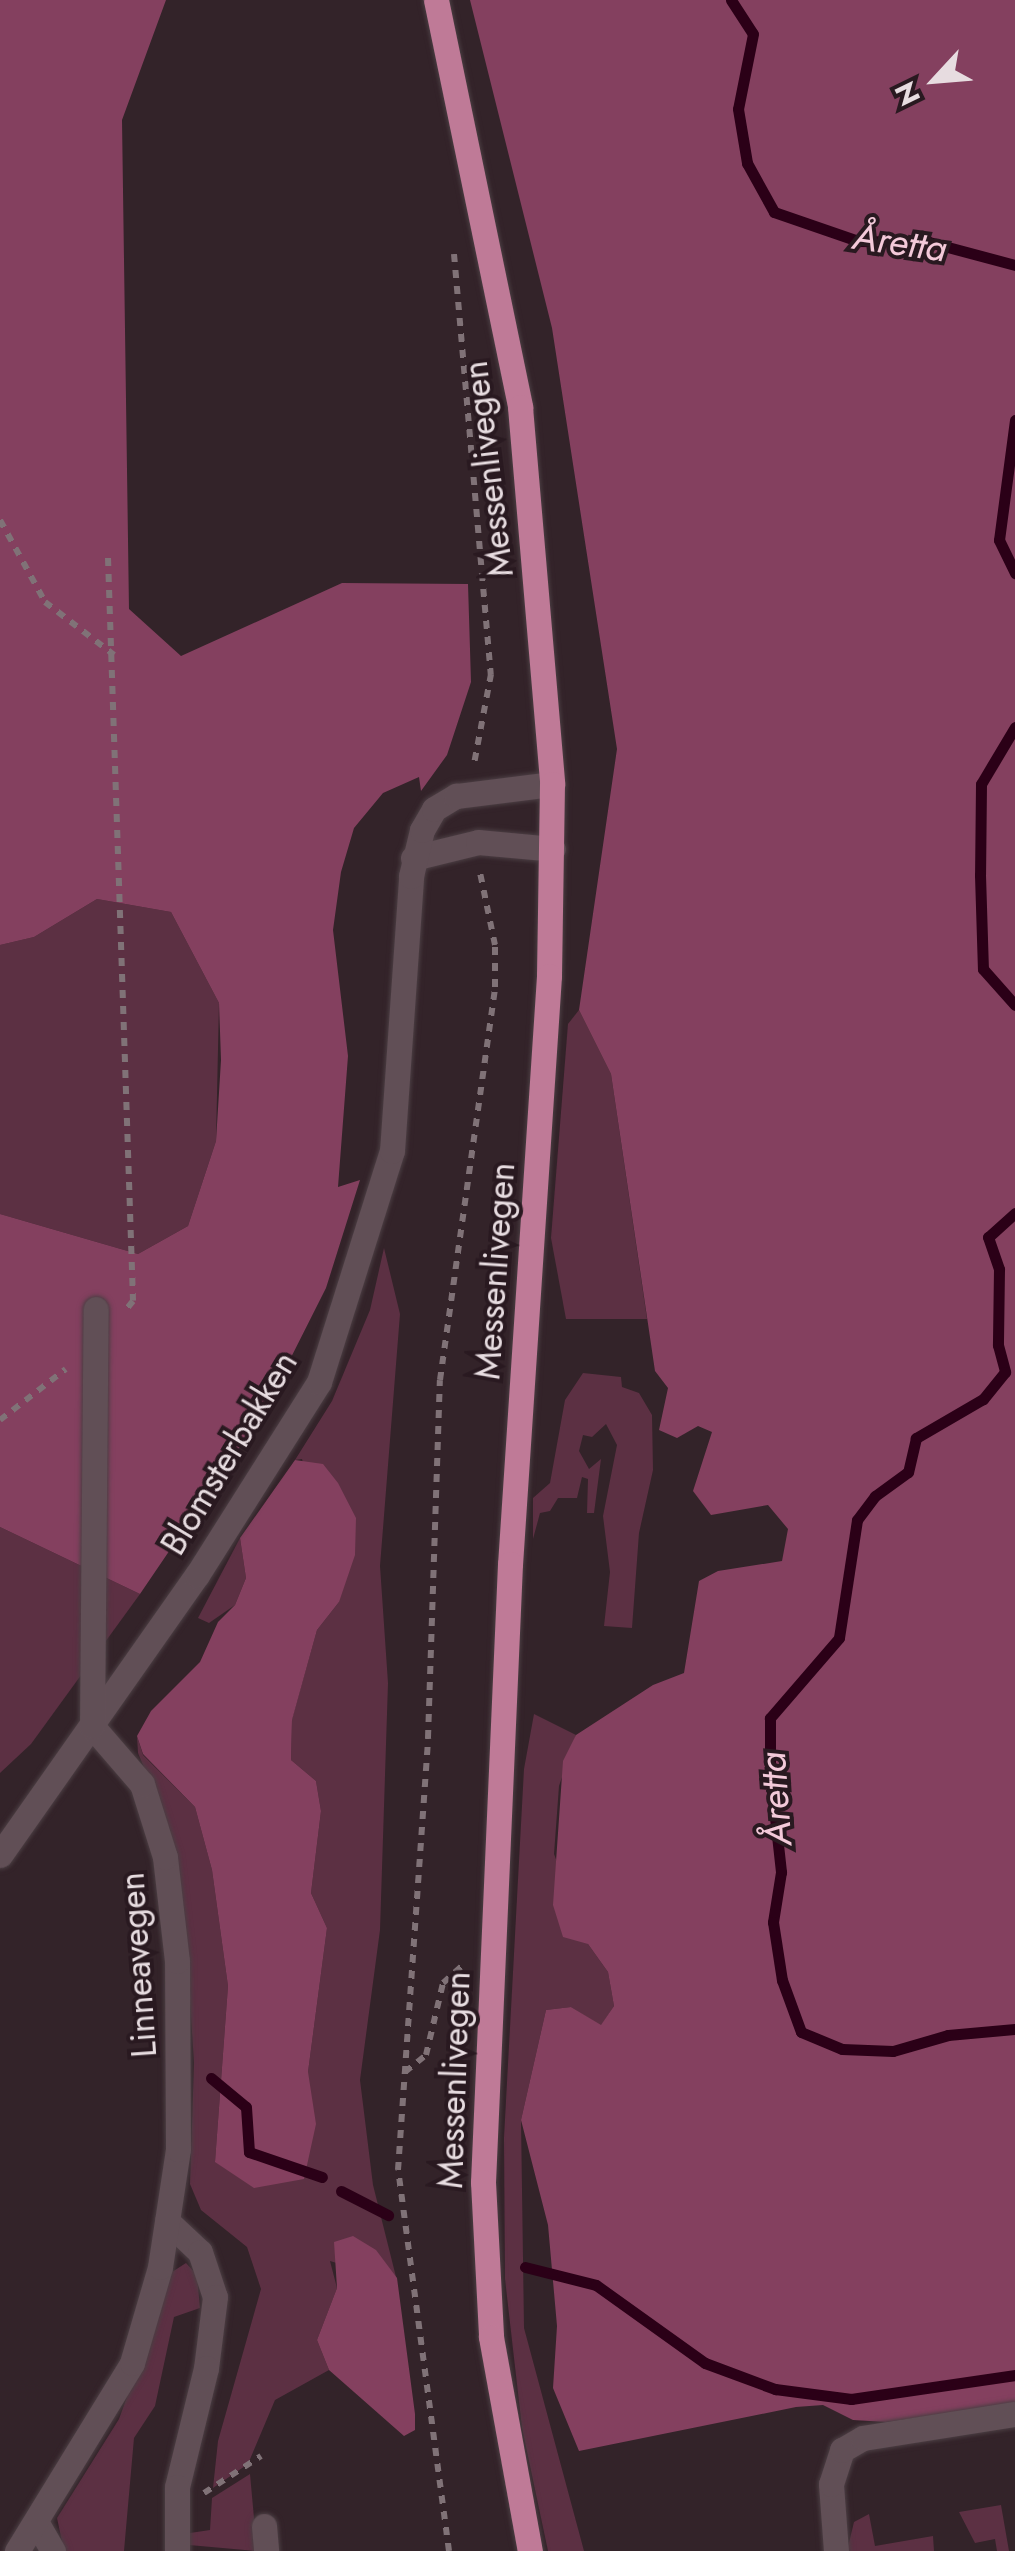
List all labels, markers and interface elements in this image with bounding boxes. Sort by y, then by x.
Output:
north arrow [885,30,985,130]
text: N [884,74,931,112]
water label: Åretta [850,213,950,271]
street label: Messenlivegen [454,359,522,579]
street label: Messenlivegen [466,1161,524,1381]
street label: Blomsterbakken [152,1344,306,1562]
water label: Åretta [749,1750,801,1848]
street label: Linneavegen [111,1871,165,2059]
street label: Messenlivegen [429,1971,479,2189]

